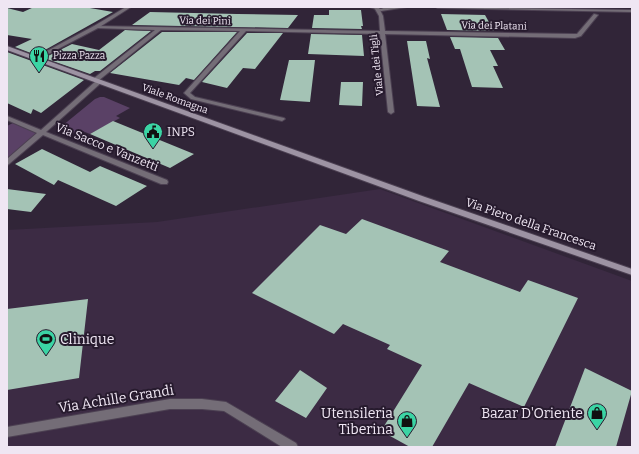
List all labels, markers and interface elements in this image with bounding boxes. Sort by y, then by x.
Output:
street label: Via dei Pini [179,15,231,27]
street label: Via dei Platani [461,19,527,33]
street label: Viale dei Tigli [368,34,386,96]
restaurant icon: Pizza Pazza [28,45,50,73]
place label: Pizza Pazza [53,50,106,62]
street label: Viale Romagna [140,81,210,117]
street label: Via Sacco e Vanzetti [53,120,161,174]
public building icon: INPS [142,121,164,149]
place label: INPS [167,125,195,139]
street label: Via Piero della Francesca [464,195,599,253]
sports icon: Clinique [35,328,57,356]
place label: Clinique [60,331,114,348]
street label: Via Achille Grandi [57,381,175,417]
shop icon: Bazar D'Oriente [586,402,608,430]
place label: Utensileria Tiberina [321,405,393,438]
place label: Bazar D'Oriente [481,405,583,422]
shop icon: Utensileria Tiberina [396,410,418,438]

